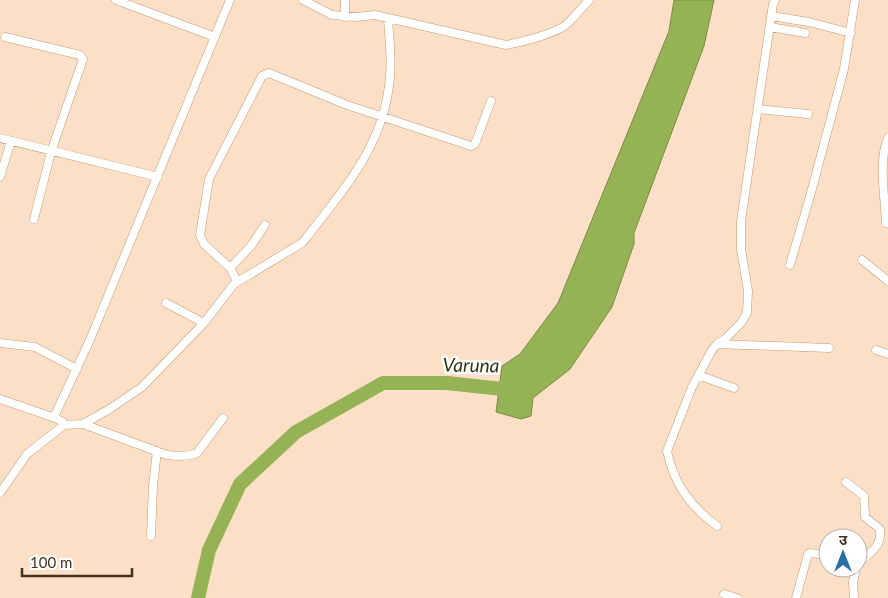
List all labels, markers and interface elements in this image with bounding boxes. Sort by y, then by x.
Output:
water label: Varuna [442,353,500,376]
north arrow [818,528,868,578]
text: उ [839,531,848,548]
scale bar [22,546,132,578]
text: 100 m [30,553,72,571]

